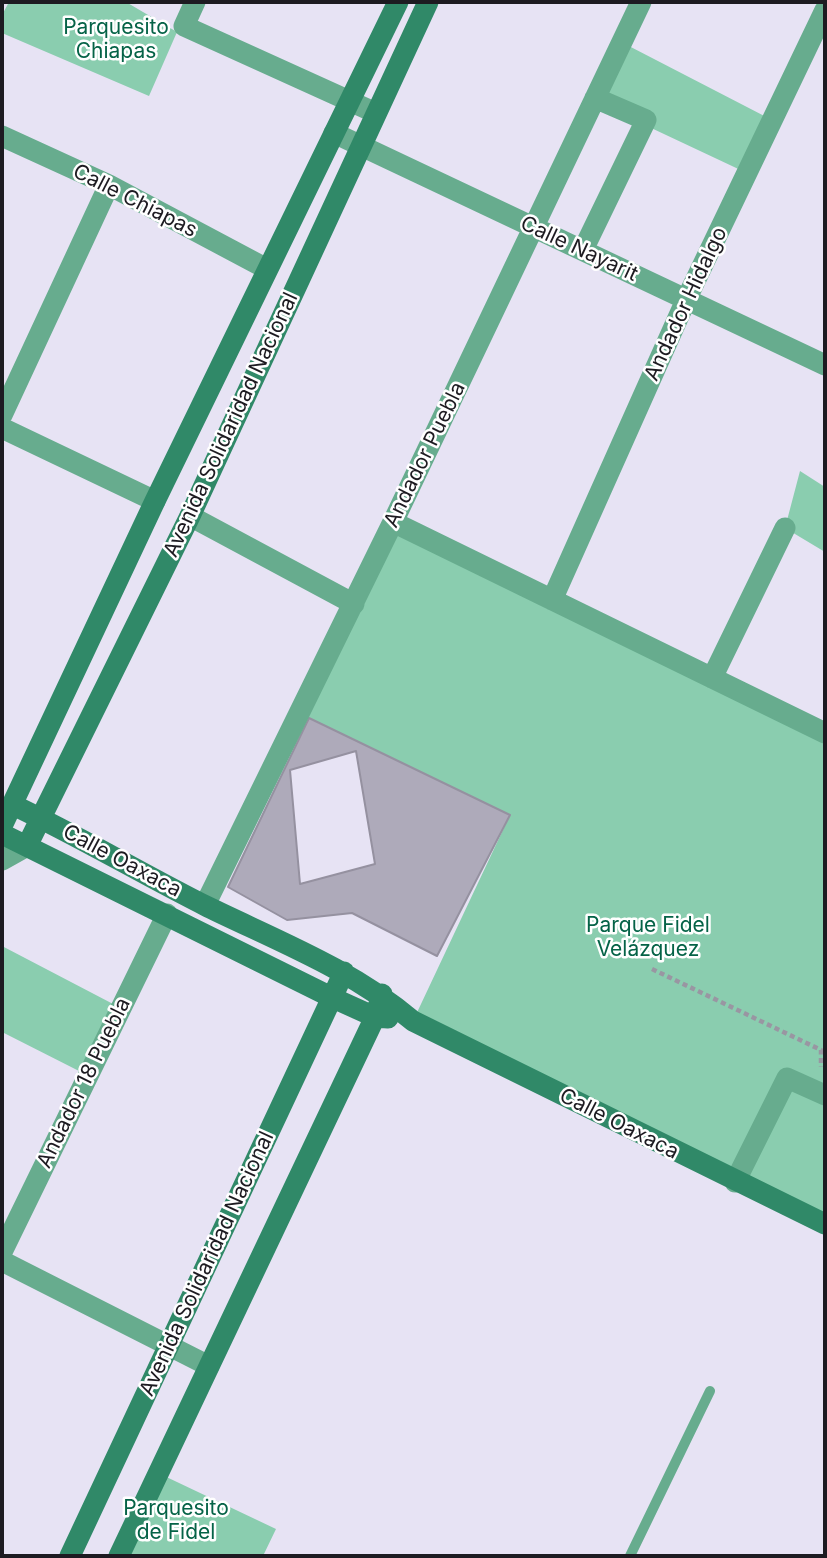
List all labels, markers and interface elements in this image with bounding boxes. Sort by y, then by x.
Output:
park label: Parquesito Chiapas [63,15,169,65]
street label: Calle Chiapas [69,159,201,243]
street label: Calle Nayarit [516,211,642,287]
street label: Andador Hidalgo [639,223,733,385]
street label: Avenida Solidaridad Nacional [159,289,303,561]
street label: Andador Puebla [379,378,471,532]
street label: Calle Oaxaca [58,819,186,903]
park label: Parque Fidel Velázquez [586,913,710,963]
street label: Andador 18 Puebla [32,994,136,1172]
street label: Calle Oaxaca [555,1083,683,1165]
street label: Avenida Solidaridad Nacional [135,1128,279,1400]
park label: Parquesito de Fidel [123,1496,229,1546]

